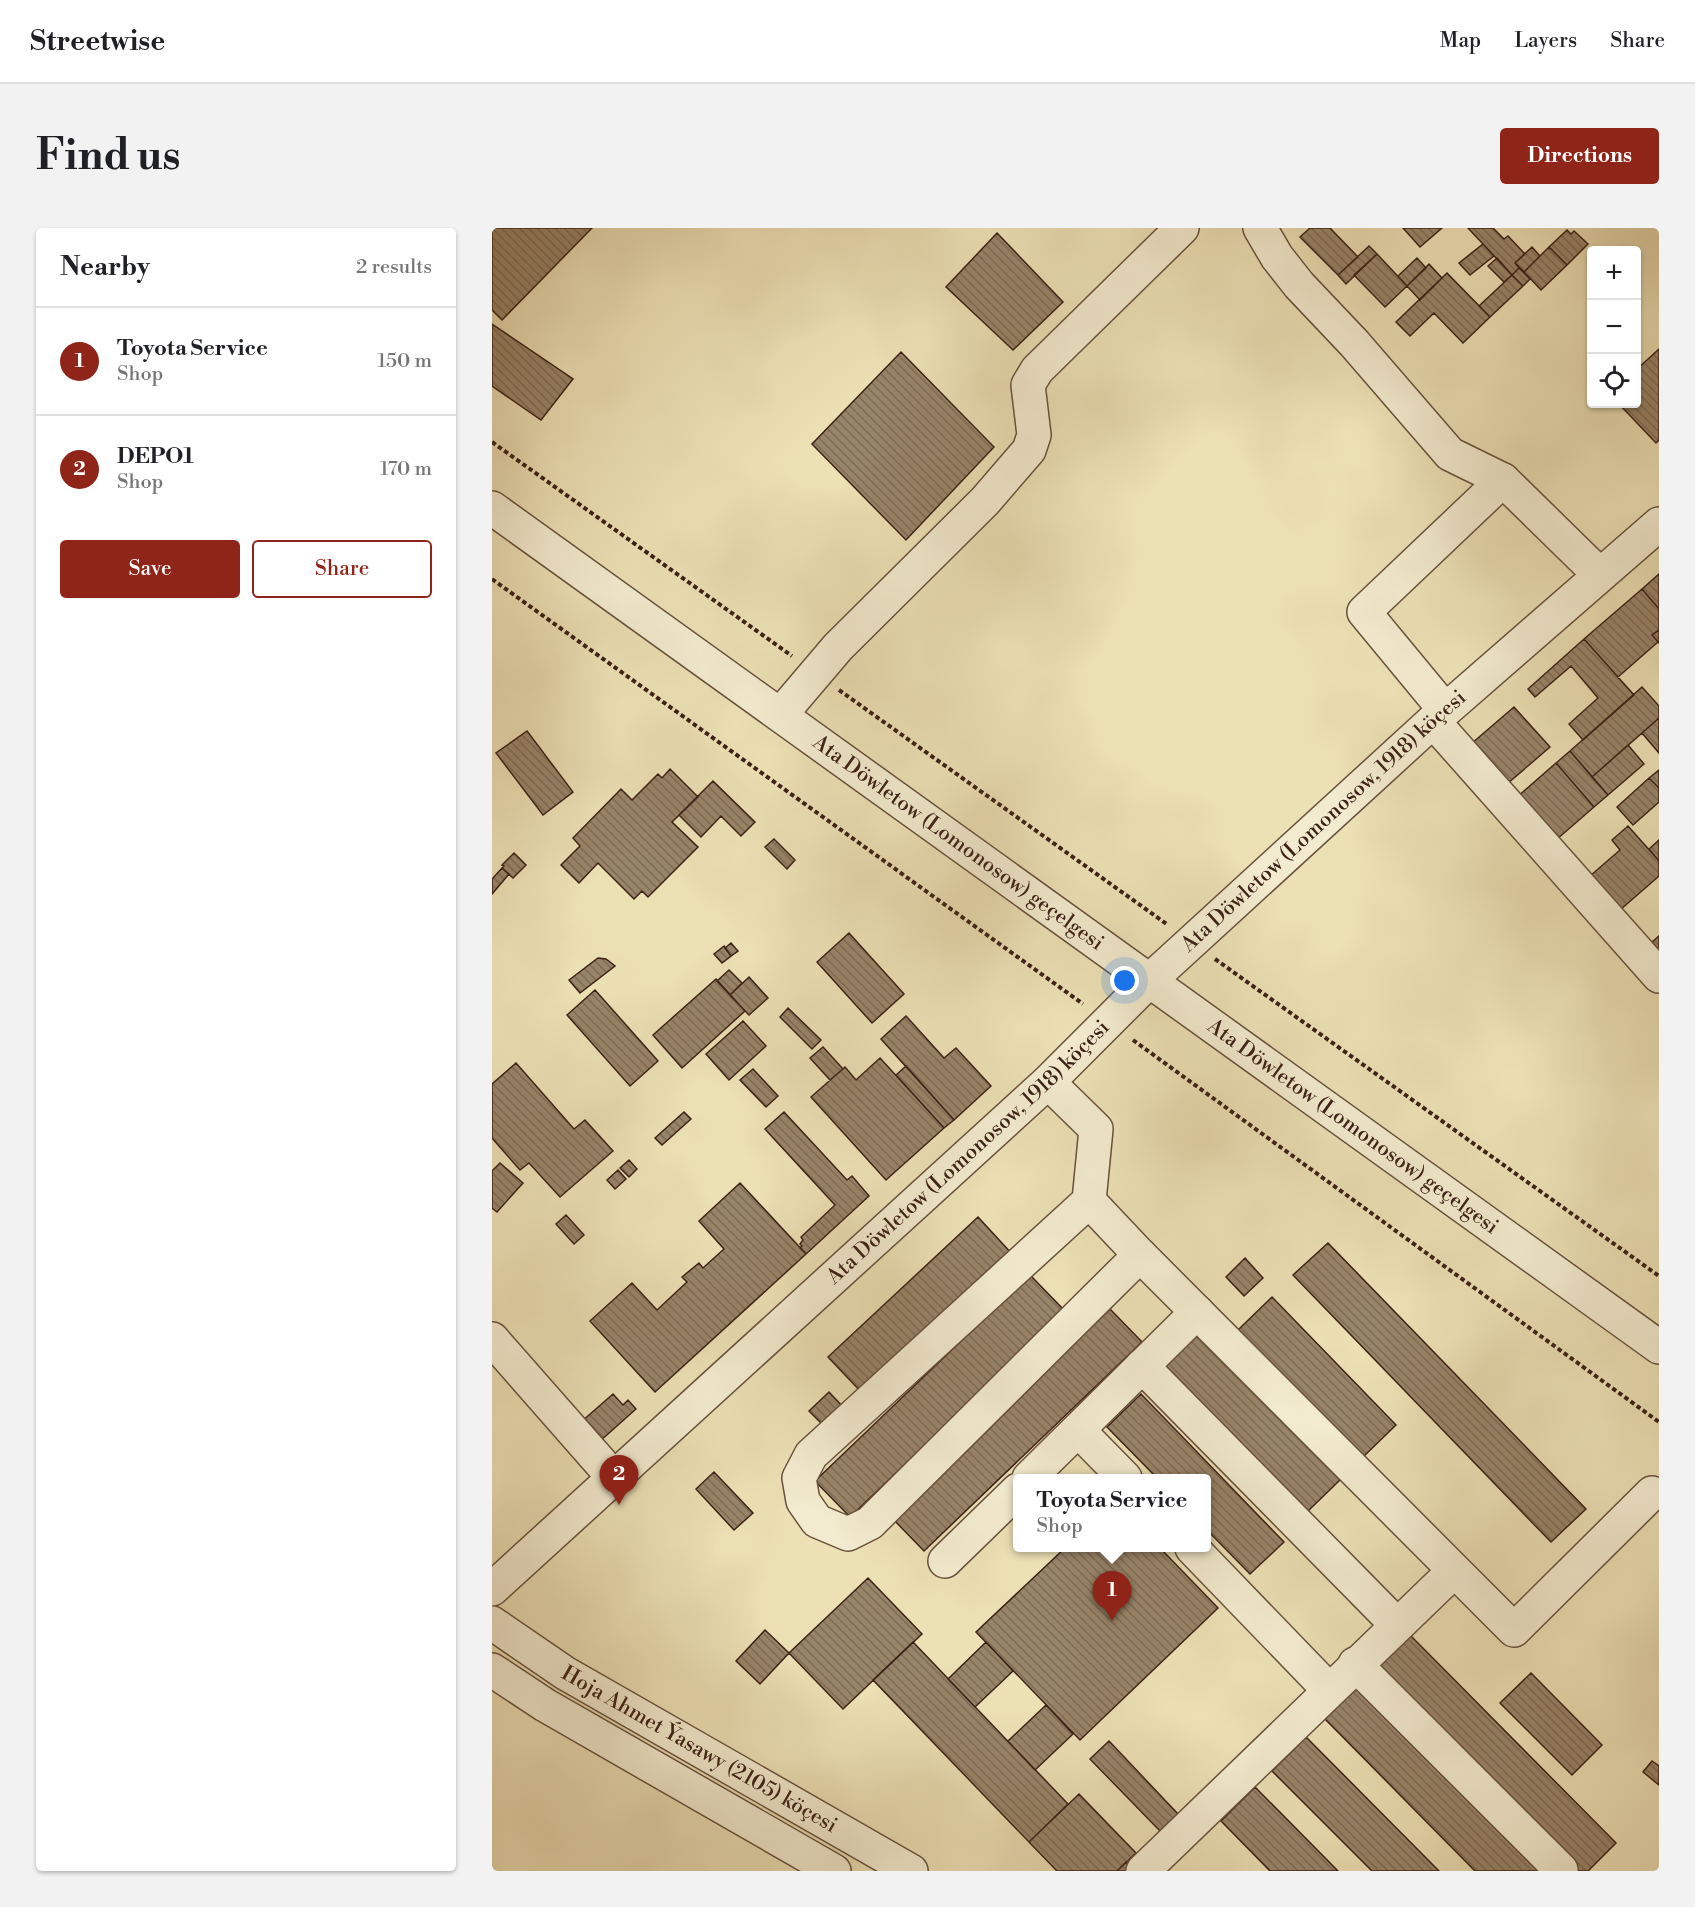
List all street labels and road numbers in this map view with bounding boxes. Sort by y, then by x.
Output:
street label: Ata Döwletow (Lomonosow, 1918) köçesi [1175,685,1472,959]
street label: Ata Döwletow (Lomonosow) geçelgesi [807,729,1109,956]
street label: Ata Döwletow (Lomonosow) geçelgesi [1201,1013,1503,1240]
street label: Ata Döwletow (Lomonosow, 1918) köçesi [821,1015,1115,1291]
street label: Hoja Ahmet Ýasawy (2105) köçesi [557,1661,842,1839]

